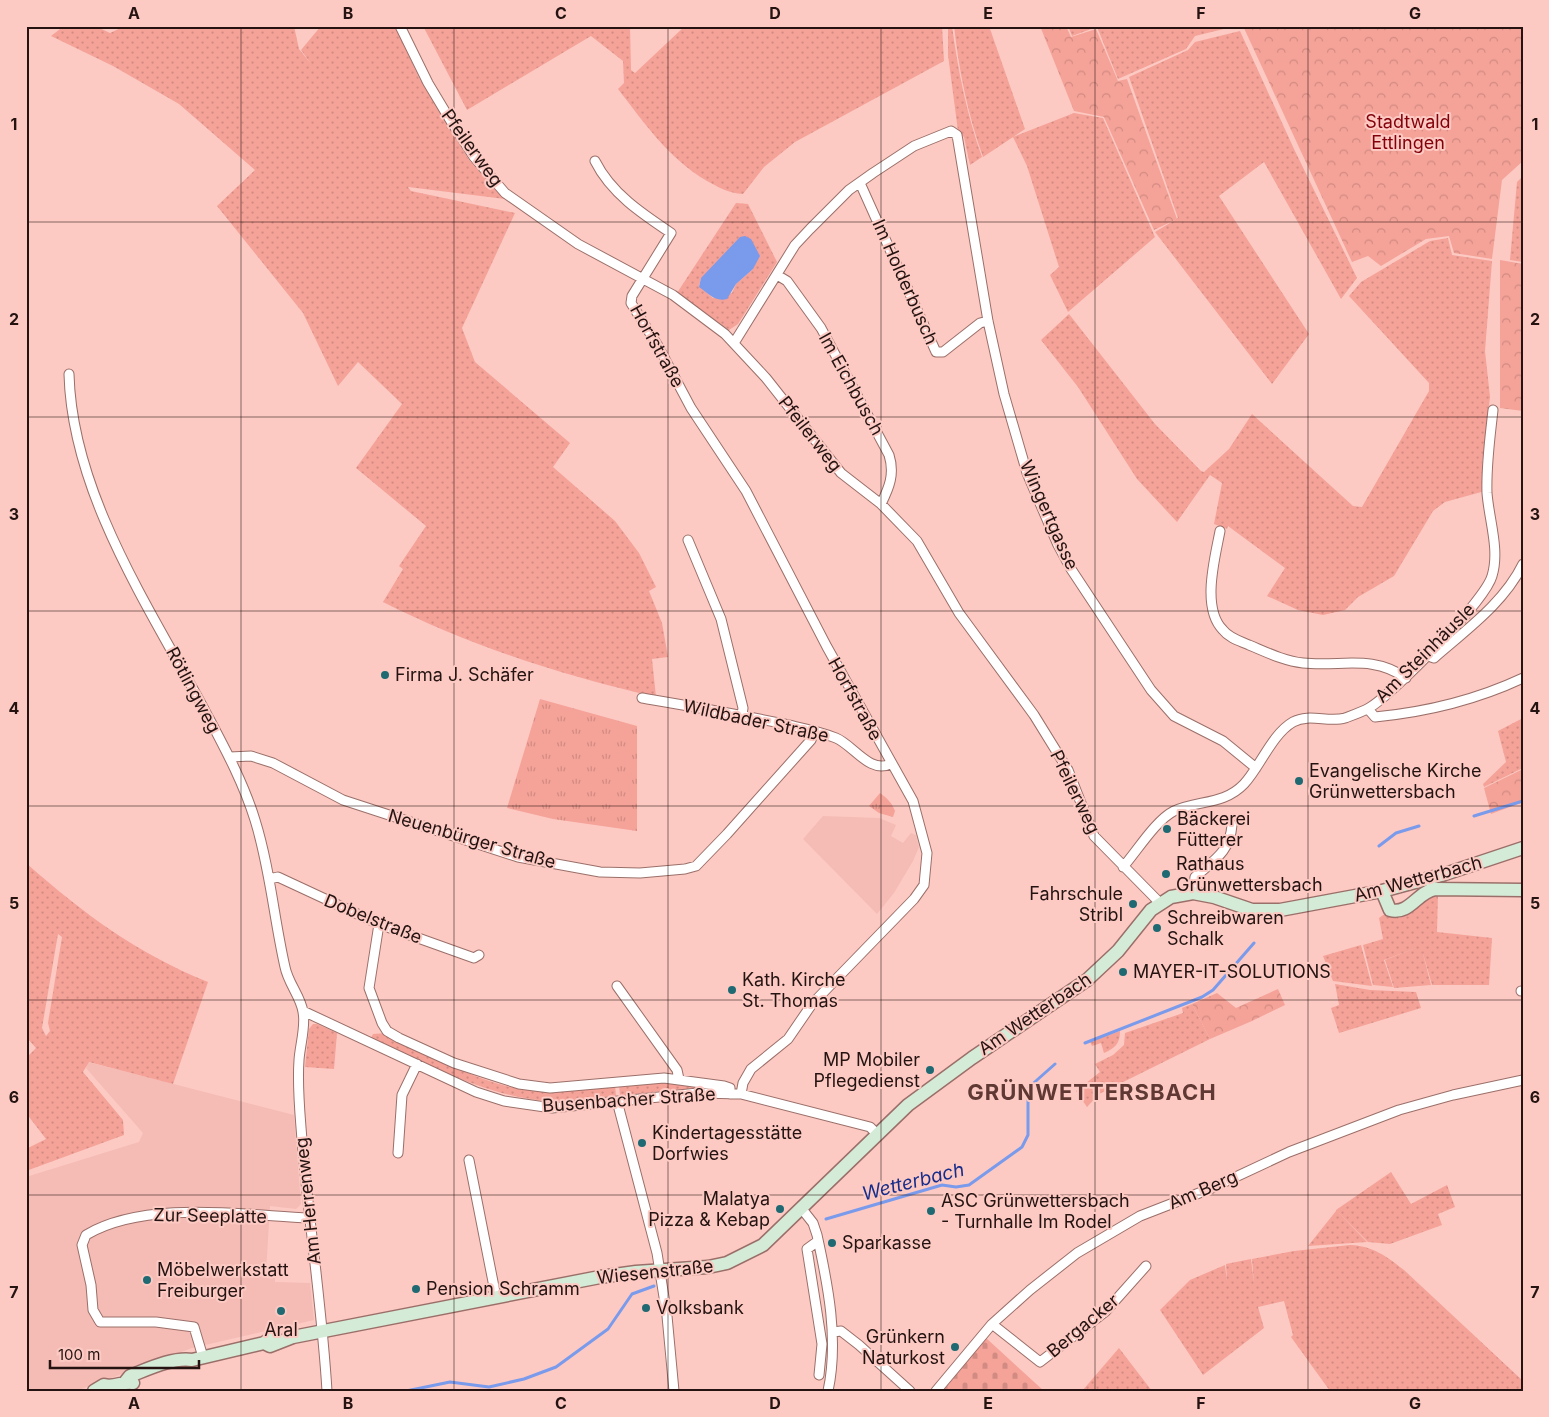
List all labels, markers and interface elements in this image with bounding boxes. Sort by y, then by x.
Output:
text: A [128,3,140,23]
text: B [343,3,353,23]
text: C [555,3,567,23]
text: D [769,3,781,23]
text: E [983,3,993,23]
text: F [1196,3,1206,23]
text: G [1409,3,1421,23]
street label: Pfeilerweg [437,105,507,190]
park label: Stadtwald Ettlingen [1365,111,1451,153]
text: 1 [11,114,17,134]
text: 1 [1532,114,1538,134]
street label: Im Holderbusch [868,216,942,348]
street label: Horfstraße [626,301,689,391]
text: 2 [9,309,19,329]
text: 2 [1530,309,1540,329]
street label: Im Eichbusch [815,329,888,439]
street label: Pfeilerweg [774,392,846,476]
street label: Wingertgasse [1016,457,1083,573]
text: 3 [9,504,19,524]
text: 3 [1530,504,1540,524]
street label: Am Steinhäusle [1371,599,1479,707]
street label: Rötlingweg [162,643,225,736]
street label: Horfstraße [824,654,887,744]
place label: Firma J. Schäfer [395,664,534,685]
marker: Firma J. Schäfer [379,669,391,681]
street label: Wildbader Straße [682,695,831,746]
text: 4 [9,698,20,718]
text: 4 [1530,698,1541,718]
street label: Pfeilerweg [1046,747,1105,837]
place label: Evangelische Kirche Grünwettersbach [1309,760,1481,802]
marker: Evangelische Kirche Grünwettersbach [1293,775,1305,787]
street label: Neuenbürger Straße [386,805,558,872]
place label: Bäckerei Fütterer [1177,808,1250,850]
marker: Bäckerei Fütterer [1161,823,1173,835]
street label: Am Wetterbach [1352,851,1484,906]
place label: Rathaus Grünwettersbach [1176,853,1323,895]
marker: Rathaus Grünwettersbach [1160,868,1172,880]
place label: Fahrschule Stribl [1029,883,1123,925]
street label: Dobelstraße [321,889,425,948]
text: 5 [9,893,19,913]
text: 5 [1530,893,1540,913]
marker: Fahrschule Stribl [1127,898,1139,910]
place label: Schreibwaren Schalk [1167,907,1284,949]
marker: Schreibwaren Schalk [1151,922,1163,934]
place label: MAYER-IT-SOLUTIONS [1133,961,1331,982]
marker: MAYER-IT-SOLUTIONS [1117,966,1129,978]
street label: Am Wetterbach [974,968,1095,1059]
place label: Kath. Kirche St. Thomas [742,969,846,1011]
marker: Kath. Kirche St. Thomas [726,984,738,996]
place label: MP Mobiler Pflegedienst [814,1049,920,1091]
marker: MP Mobiler Pflegedienst [924,1064,936,1076]
district label: GRÜNWETTERSBACH [967,1079,1217,1105]
street label: Busenbacher Straße [542,1083,716,1116]
text: 6 [9,1087,19,1107]
text: 6 [1530,1087,1540,1107]
place label: Kindertagesstätte Dorfwies [652,1122,802,1164]
street label: Am Herrenweg [290,1136,325,1266]
marker: Kindertagesstätte Dorfwies [636,1137,648,1149]
water label: Wetterbach [860,1158,967,1205]
street label: Am Berg [1165,1166,1241,1213]
place label: Malatya Pizza & Kebap [648,1188,770,1230]
place label: ASC Grünwettersbach - Turnhalle Im Rodel [941,1190,1130,1232]
marker: Malatya Pizza & Kebap [774,1203,786,1215]
street label: Zur Seeplatte [153,1204,267,1227]
marker: ASC Grünwettersbach - Turnhalle Im Rodel [925,1205,937,1217]
place label: Sparkasse [842,1232,931,1253]
marker: Sparkasse [826,1237,838,1249]
street label: Wiesenstraße [596,1255,714,1288]
place label: Möbelwerkstatt Freiburger [157,1259,289,1301]
marker: Möbelwerkstatt Freiburger [141,1274,153,1286]
place label: Pension Schramm [426,1278,580,1299]
text: 7 [9,1282,19,1302]
text: 7 [1530,1282,1540,1302]
marker: Pension Schramm [410,1283,422,1295]
street label: Bergacker [1043,1289,1123,1362]
place label: Volksbank [656,1297,744,1318]
marker: Volksbank [640,1302,652,1314]
marker: Aral [275,1305,287,1317]
place label: Aral [264,1319,298,1340]
place label: Grünkern Naturkost [862,1326,945,1368]
scale bar [50,1337,199,1369]
marker: Grünkern Naturkost [949,1341,961,1353]
text: 100 m [58,1345,100,1364]
text: A [128,1393,140,1413]
text: B [343,1393,353,1413]
text: C [555,1393,567,1413]
text: D [769,1393,781,1413]
text: E [983,1393,993,1413]
text: F [1196,1393,1206,1413]
text: G [1409,1393,1421,1413]

